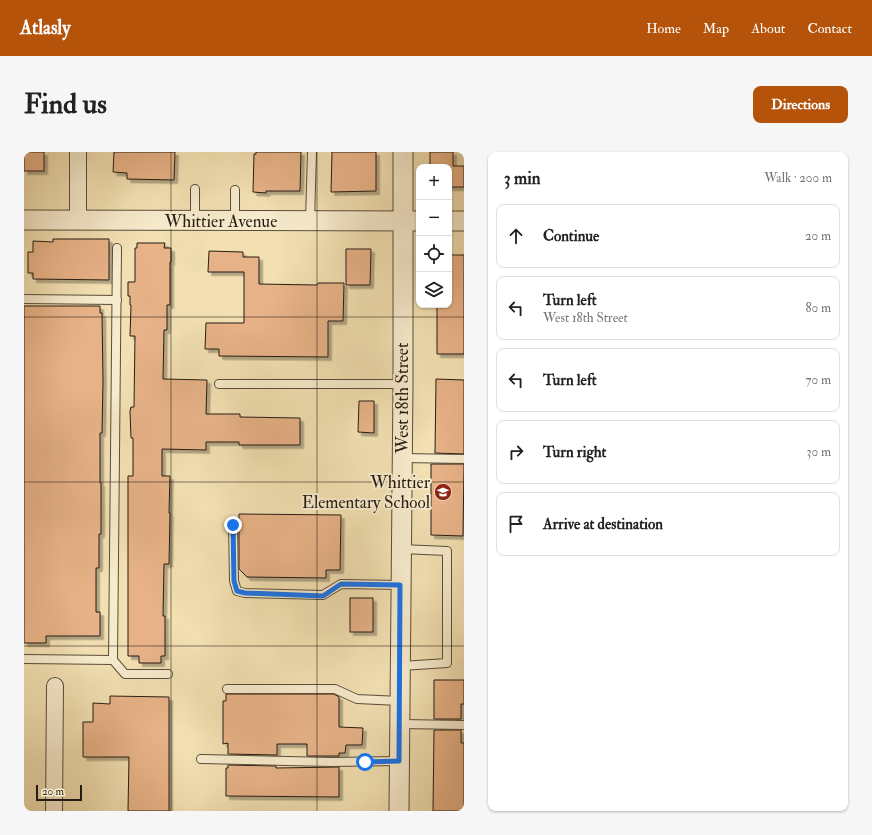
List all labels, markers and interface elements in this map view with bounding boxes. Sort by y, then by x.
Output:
text: Atlasly [20,16,71,40]
text: Home [646,20,681,37]
text: Map [703,20,729,37]
text: About [751,20,785,37]
text: Contact [807,20,852,37]
button: Directions [753,86,848,123]
text: Find us [24,87,107,122]
map controls [416,164,452,308]
button: + [416,164,452,200]
text: 3 min [504,168,541,189]
text: Walk · 200 m [764,170,832,186]
button: − [416,200,452,236]
street label: Whittier Avenue [164,211,277,232]
icon: ahead [505,225,527,247]
text: Continue [543,227,599,246]
text: 20 m [805,228,831,244]
button: locate [416,236,452,272]
button: layers [416,272,452,308]
text: Turn left [543,291,597,310]
icon: left [505,297,527,319]
text: 80 m [805,300,831,316]
text: West 18th Street [543,310,628,326]
street label: West 18th Street [392,342,413,454]
icon: left [505,369,527,391]
text: Turn left [543,371,597,390]
text: 70 m [806,372,831,388]
icon: right [505,441,527,463]
text: Turn right [543,443,606,462]
text: 30 m [807,444,831,460]
place label: Whittier Elementary School [302,472,431,514]
school or university icon: Whittier Elementary School [433,482,453,502]
icon: arrive [505,513,527,535]
text: Arrive at destination [543,515,663,534]
route end [224,516,242,534]
route start [356,753,374,771]
scale bar [36,783,82,802]
text: 20 m [42,785,64,798]

